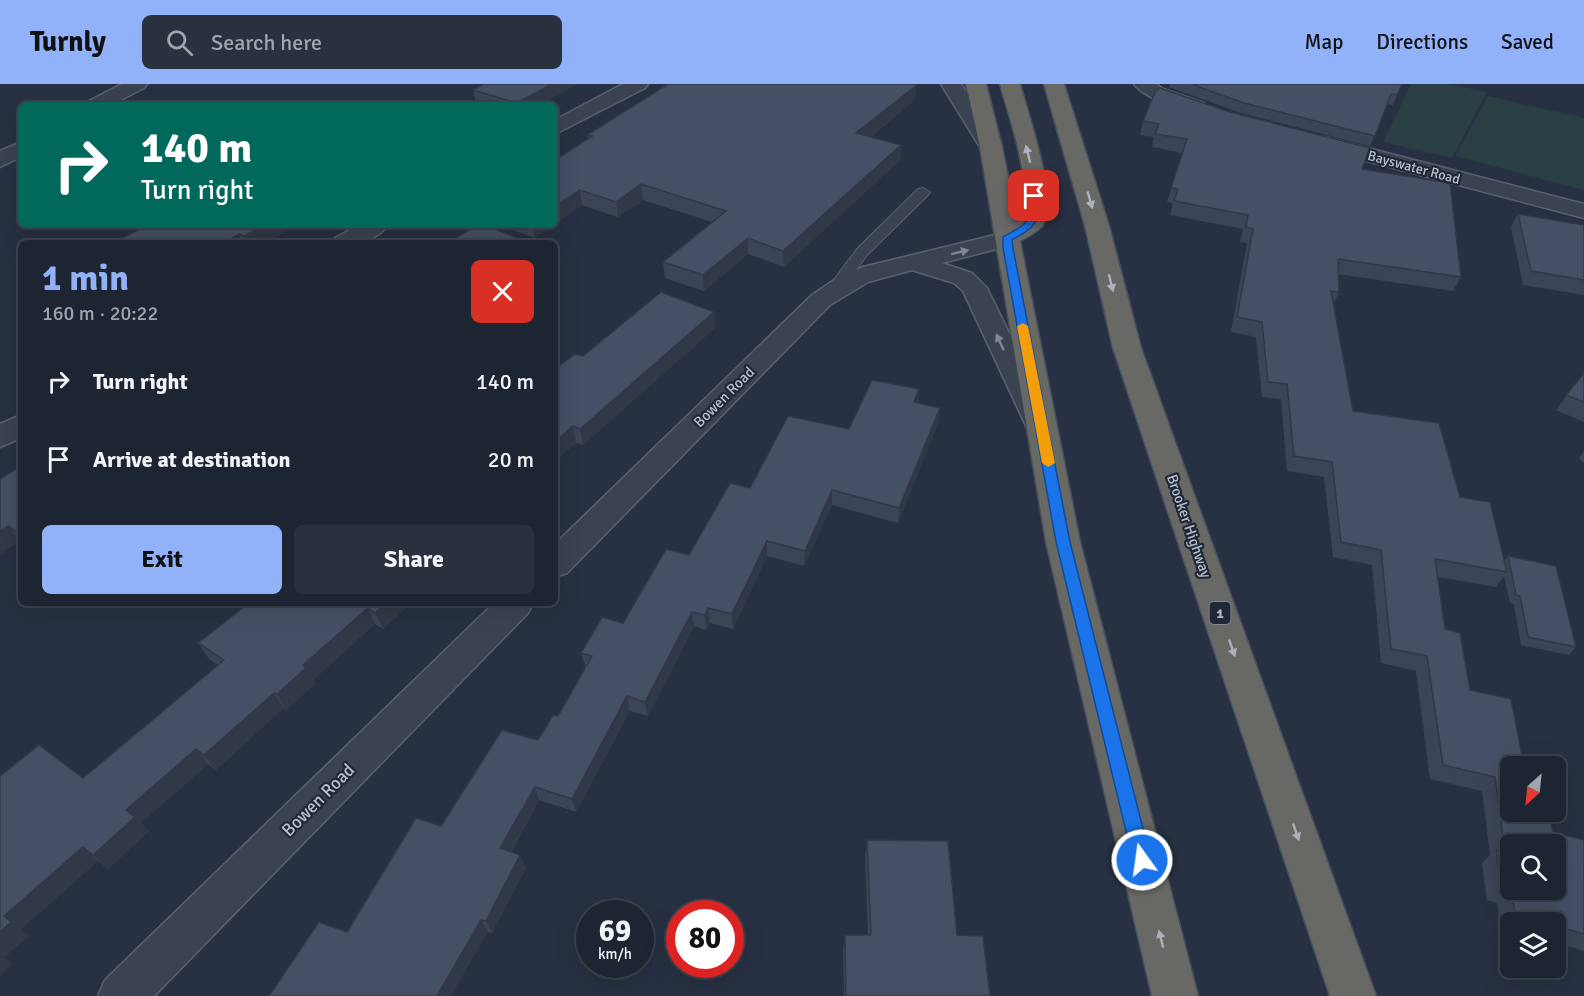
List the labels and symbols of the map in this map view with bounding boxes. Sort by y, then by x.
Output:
one-way arrow [1023,144,1032,162]
street label: Bayswater Road [1366,147,1462,188]
pin [1008,170,1059,221]
one-way arrow [1086,191,1095,209]
one-way arrow [951,247,969,257]
one-way arrow [1107,274,1117,292]
one-way arrow [995,334,1004,351]
street label: Bowen Road [690,363,758,431]
street label: Brooker Highway [1163,472,1215,580]
road number: 1 [1210,602,1230,624]
one-way arrow [1228,639,1237,657]
north arrow [1500,756,1566,822]
street label: Bowen Road [277,759,359,841]
one-way arrow [1292,823,1301,841]
position arrow [1110,828,1174,892]
speed limit sign: 80 [666,900,744,978]
one-way arrow [1156,930,1166,948]

